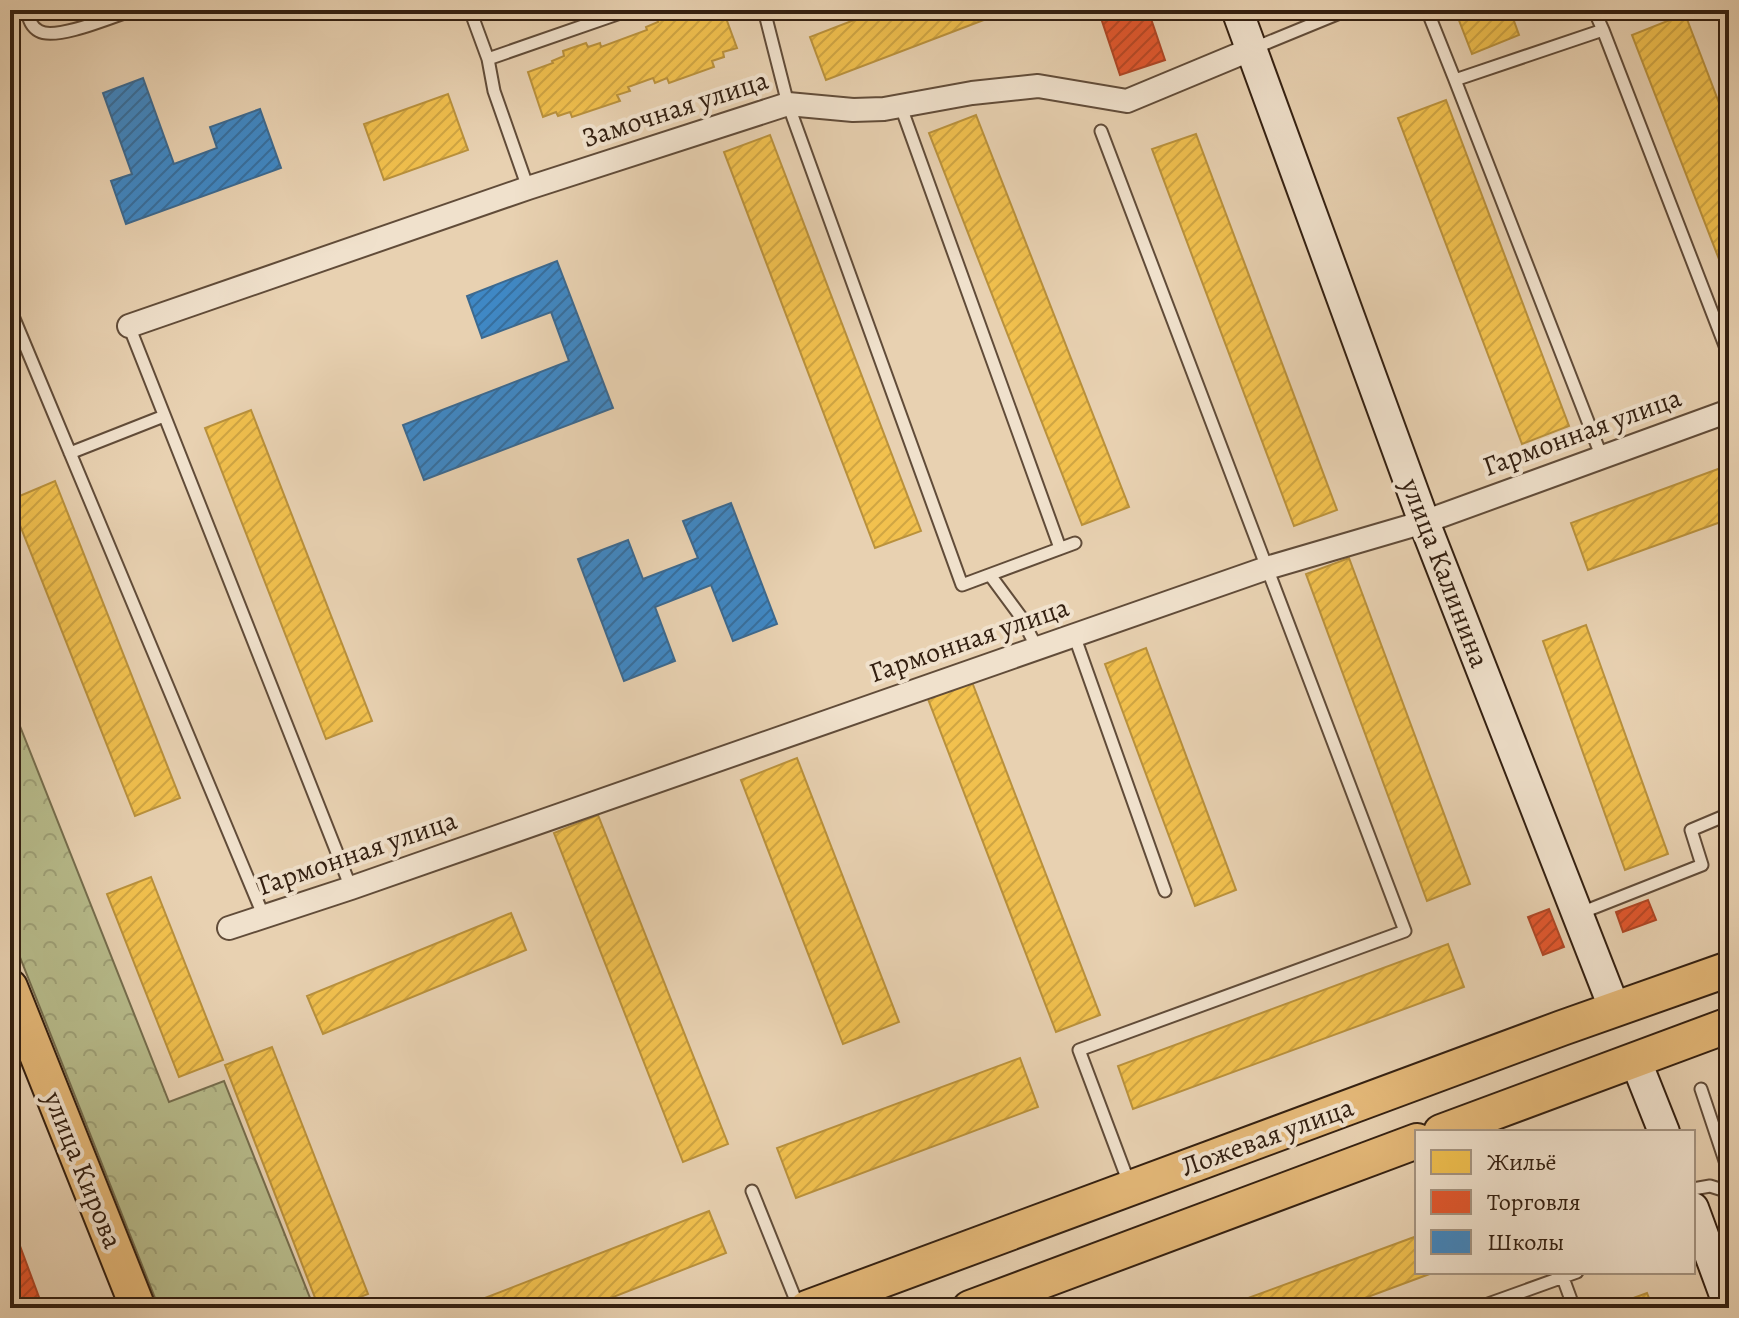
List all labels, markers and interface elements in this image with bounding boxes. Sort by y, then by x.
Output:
street label: Замочная улица [577,61,773,157]
street label: Гармонная улица [1477,378,1687,486]
street label: улица Калинина [1391,472,1499,673]
street label: Гармонная улица [864,588,1074,692]
street label: Гармонная улица [252,801,462,905]
street label: улица Кирова [34,1085,132,1254]
street label: Ложевая улица [1175,1088,1359,1186]
legend [1415,1130,1695,1274]
text: Жильё [1487,1146,1556,1178]
text: Торговля [1487,1186,1581,1218]
text: Школы [1487,1226,1564,1258]

